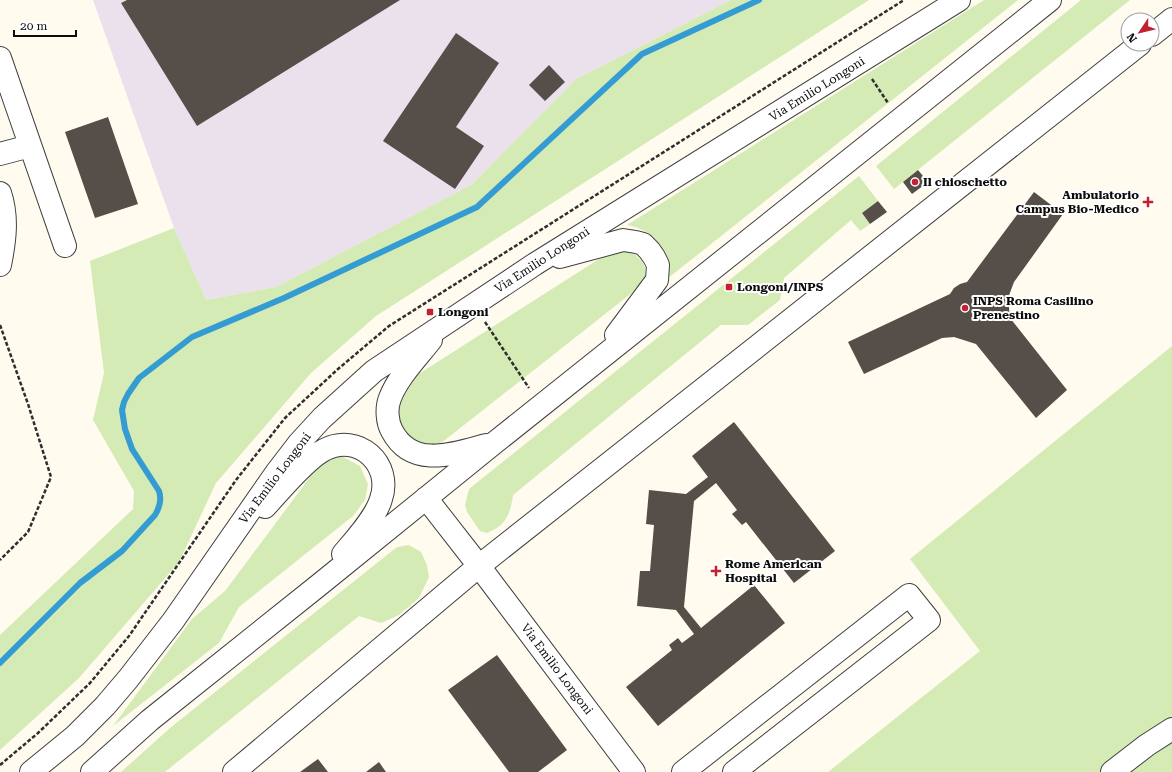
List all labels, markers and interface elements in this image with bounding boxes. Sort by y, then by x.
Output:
scale bar [14,12,76,38]
north arrow [1120,12,1160,52]
text: 20 m [20,19,47,33]
text: N [1124,30,1140,45]
street label: Via Emilio Longoni [767,54,868,124]
place label: Il chioschetto [923,175,1007,189]
marker: Il chioschetto [910,177,920,187]
place label: Ambulatorio Campus Bio-Medico [1015,188,1139,216]
marker: Ambulatorio Campus Bio-Medico [1142,196,1154,208]
street label: Via Emilio Longoni [492,224,592,296]
place label: Longoni/INPS [737,280,824,294]
marker: Longoni/INPS [724,282,734,292]
place label: INPS Roma Casilino Prenestino [973,294,1094,322]
marker: INPS Roma Casilino Prenestino [960,303,970,313]
place label: Longoni [438,305,489,319]
marker: Longoni [425,307,435,317]
street label: Via Emilio Longoni [236,430,314,526]
place label: Rome American Hospital [725,557,822,585]
marker: Rome American Hospital [710,565,722,577]
street label: Via Emilio Longoni [518,621,596,717]

